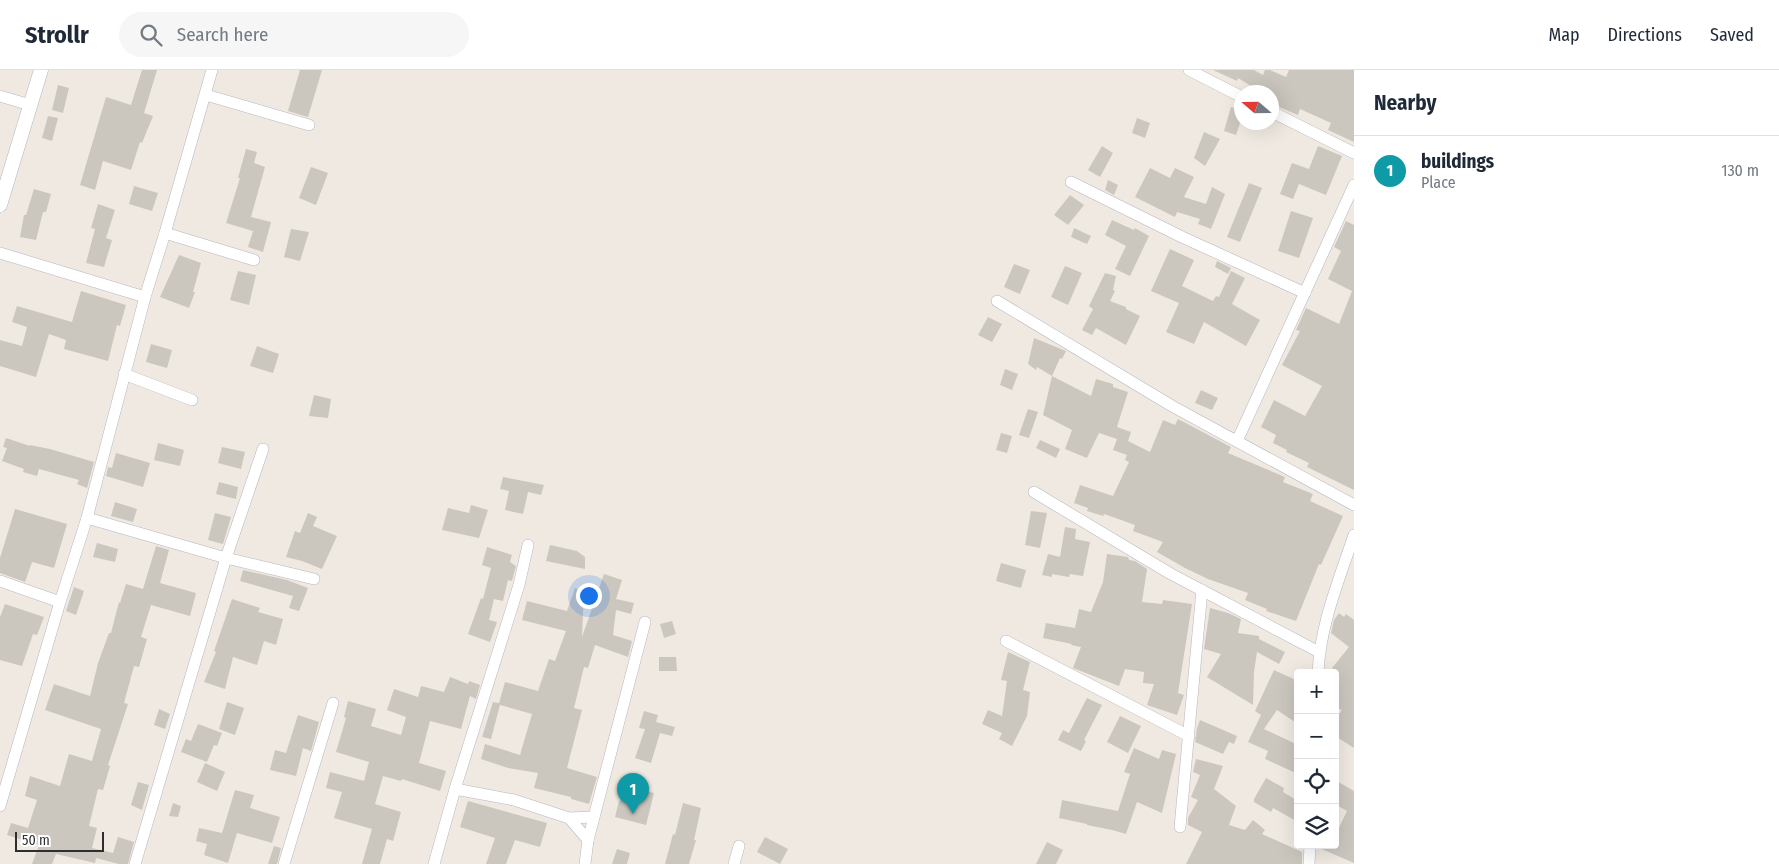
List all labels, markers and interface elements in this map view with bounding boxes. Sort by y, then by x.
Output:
search box [119,12,469,57]
text: Strollr [25,21,89,49]
icon: search [137,21,165,49]
text: Search here [177,23,268,46]
text: Map [1548,24,1580,46]
text: Directions [1608,24,1682,46]
text: Saved [1710,24,1754,46]
north arrow [1234,85,1279,130]
text: Nearby [1374,90,1436,116]
text: buildings [1421,150,1494,173]
text: 1 [1387,161,1393,180]
text: 130 m [1721,161,1759,180]
text: Place [1421,173,1456,192]
your location [576,583,602,609]
map controls [1294,669,1339,849]
button: + [1294,669,1339,714]
button: − [1294,714,1339,759]
button: locate [1294,759,1339,804]
pin: 1 [617,773,649,814]
button: layers [1294,804,1339,849]
scale bar [15,829,104,852]
text: 50 m [22,832,50,849]

